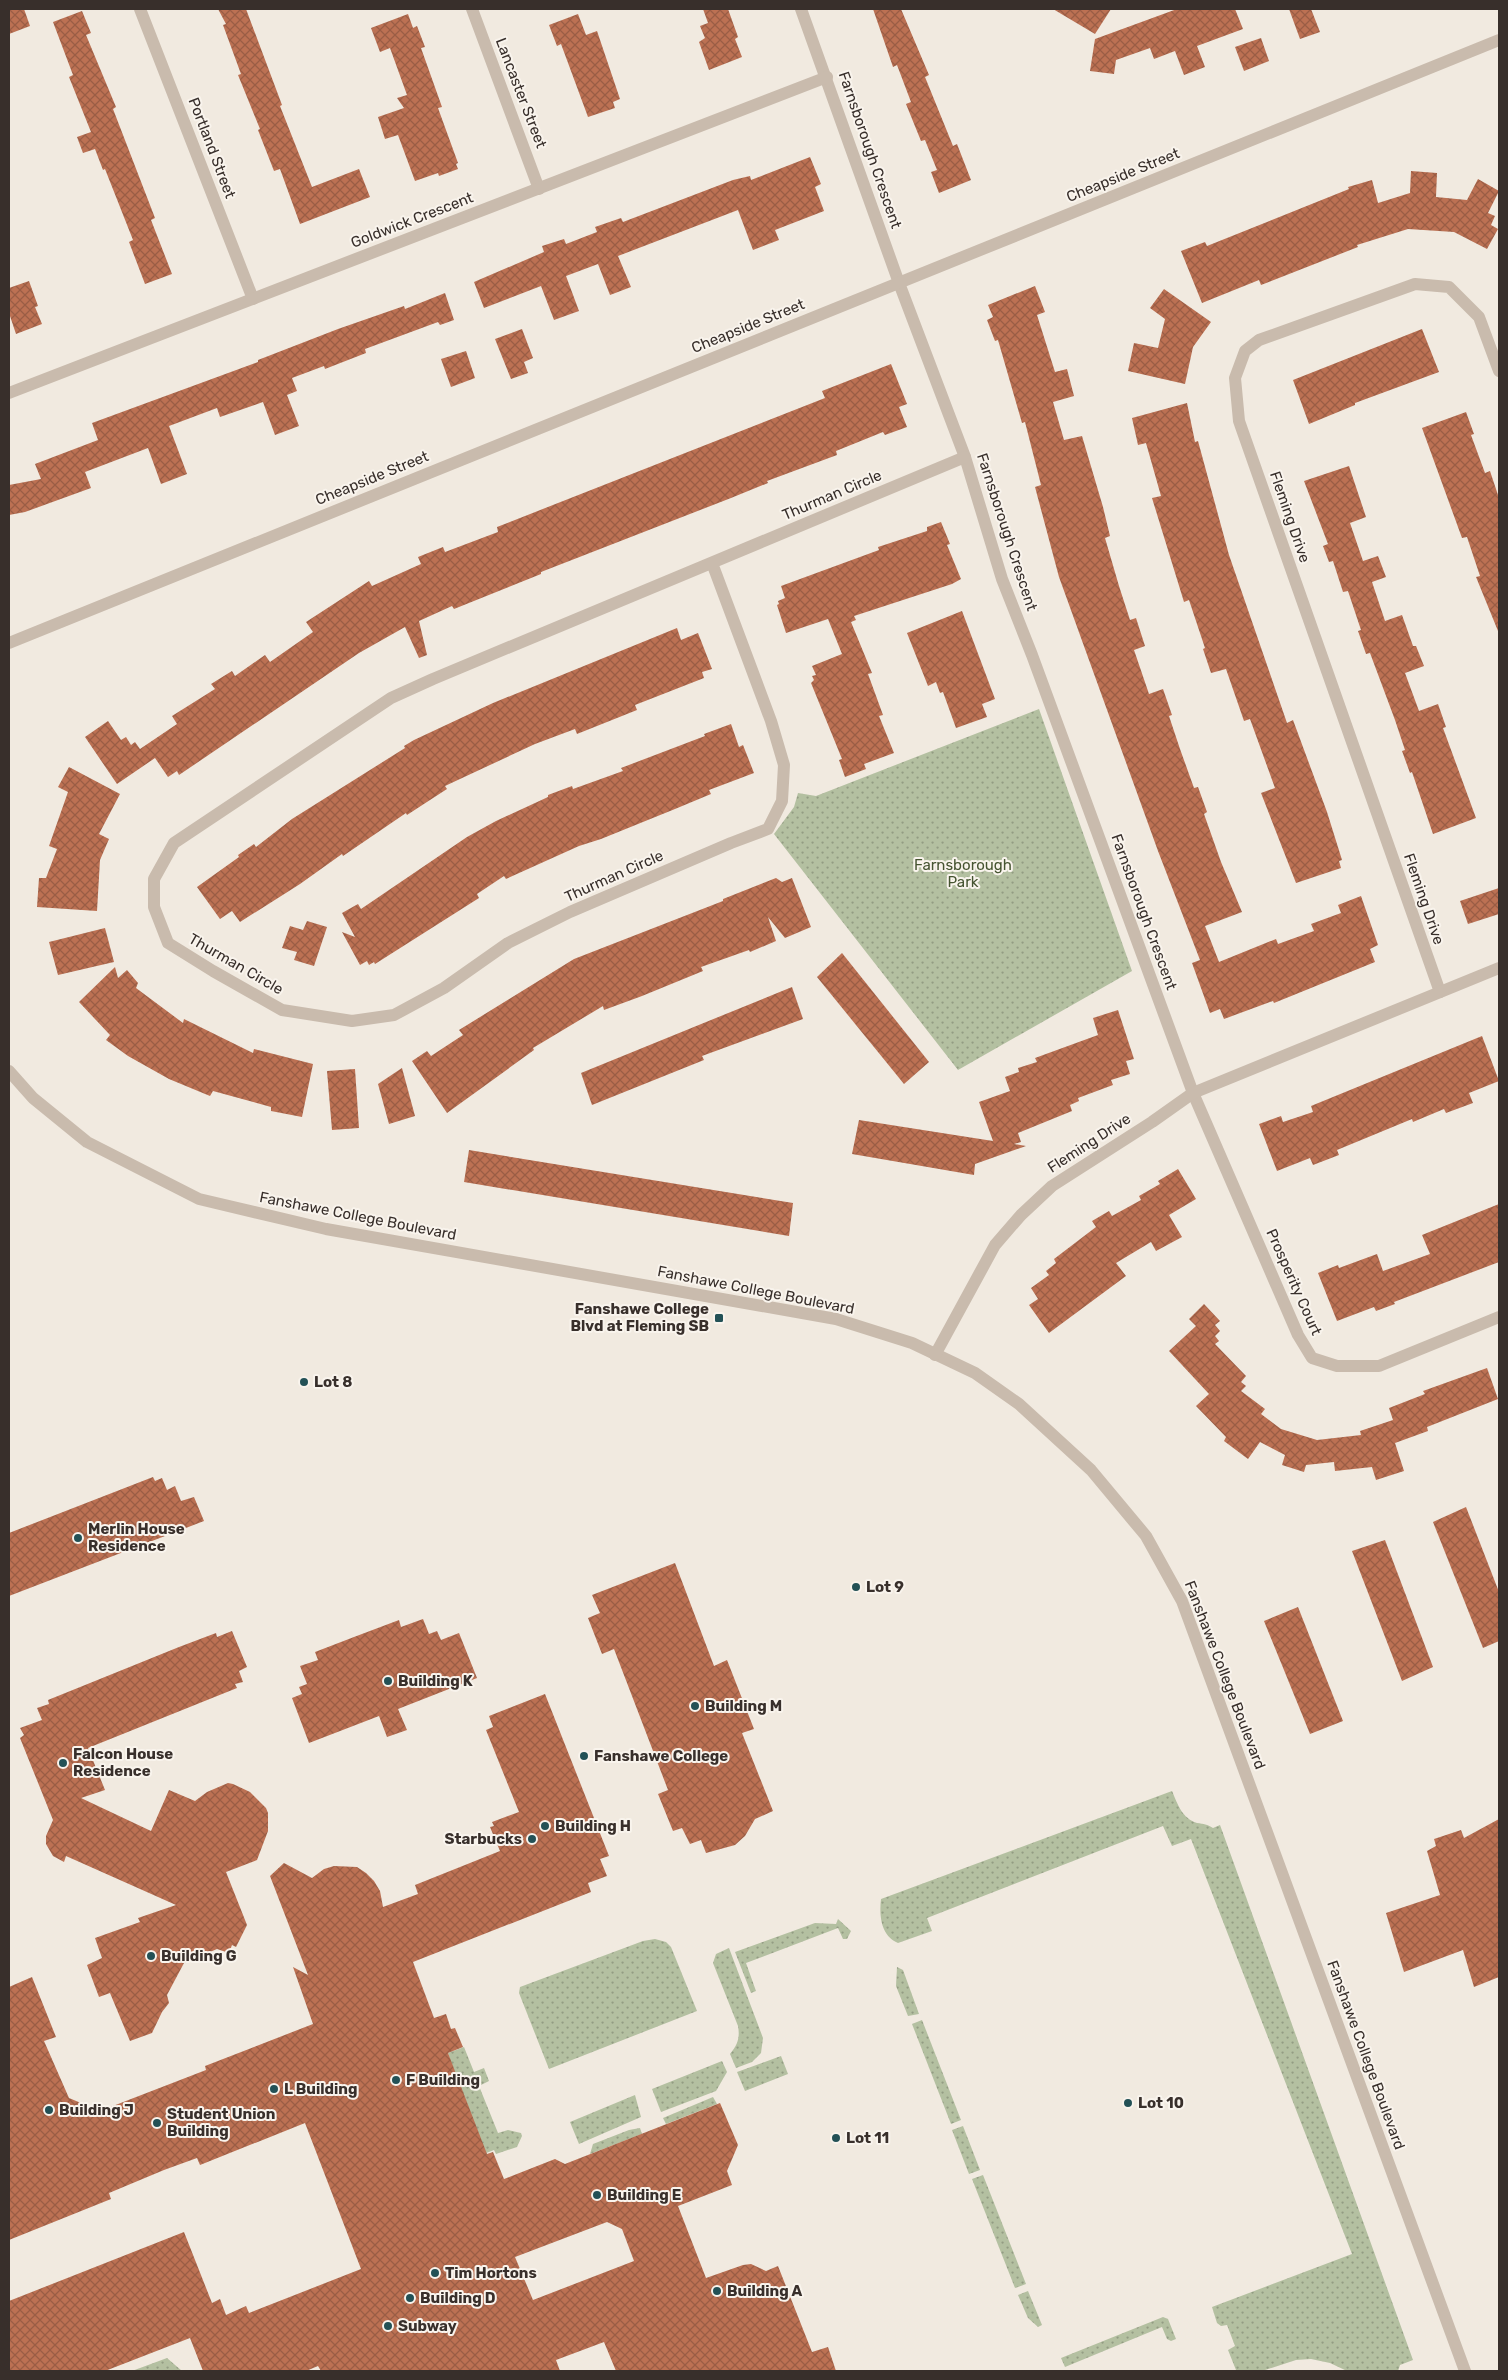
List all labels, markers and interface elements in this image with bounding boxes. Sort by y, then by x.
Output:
street label: Lancaster Street [492,35,550,151]
street label: Farnsborough Crescent [835,69,905,231]
street label: Portland Street [184,95,240,201]
street label: Cheapside Street [1064,144,1182,206]
street label: Goldwick Crescent [348,188,476,252]
street label: Cheapside Street [689,295,807,357]
street label: Cheapside Street [313,447,431,509]
street label: Farnsborough Crescent [973,451,1041,613]
street label: Thurman Circle [780,466,884,524]
street label: Fleming Drive [1266,469,1314,565]
street label: Farnsborough Crescent [1107,832,1181,993]
street label: Thurman Circle [562,846,666,906]
street label: Fleming Drive [1400,851,1448,947]
park label: Farnsborough Park [914,856,1012,891]
street label: Thurman Circle [186,930,286,998]
street label: Fleming Drive [1044,1109,1134,1177]
street label: Fanshawe College Boulevard [258,1188,458,1244]
street label: Prosperity Court [1262,1226,1326,1338]
street label: Fanshawe College Boulevard [656,1262,856,1318]
place label: Fanshawe College Blvd at Fleming SB [571,1300,709,1335]
marker: Fanshawe College Blvd at Fleming SB [713,1312,725,1324]
place label: Lot 8 [314,1373,352,1391]
marker: Lot 8 [298,1376,310,1388]
place label: Merlin House Residence [88,1520,185,1555]
marker: Merlin House Residence [72,1532,84,1544]
place label: Lot 9 [866,1578,904,1596]
street label: Fanshawe College Boulevard [1181,1578,1269,1772]
marker: Lot 9 [850,1581,862,1593]
place label: Building K [398,1672,473,1690]
marker: Building K [382,1675,394,1687]
place label: Building M [705,1697,782,1715]
marker: Building M [689,1700,701,1712]
place label: Falcon House Residence [73,1745,173,1780]
place label: Fanshawe College [594,1747,728,1765]
marker: Fanshawe College [578,1750,590,1762]
marker: Falcon House Residence [57,1757,69,1769]
place label: Building H [555,1817,631,1835]
marker: Building H [539,1820,551,1832]
place label: Starbucks [445,1830,522,1848]
marker: Starbucks [526,1833,538,1845]
place label: Building G [161,1947,237,1965]
marker: Building G [145,1950,157,1962]
street label: Fanshawe College Boulevard [1323,1958,1409,2152]
place label: F Building [406,2071,480,2089]
marker: F Building [390,2074,402,2086]
place label: L Building [284,2080,357,2098]
marker: L Building [268,2083,280,2095]
place label: Lot 10 [1138,2094,1184,2112]
marker: Lot 10 [1122,2097,1134,2109]
place label: Building J [59,2101,134,2119]
marker: Building J [43,2104,55,2116]
place label: Student Union Building [167,2105,275,2140]
marker: Student Union Building [151,2117,163,2129]
place label: Lot 11 [846,2129,889,2147]
marker: Lot 11 [830,2132,842,2144]
place label: Building E [607,2186,681,2204]
marker: Building E [591,2189,603,2201]
place label: Tim Hortons [445,2264,537,2282]
marker: Tim Hortons [429,2267,441,2279]
place label: Building A [727,2282,802,2300]
marker: Building A [711,2285,723,2297]
place label: Building D [420,2289,496,2307]
marker: Building D [404,2292,416,2304]
place label: Subway [398,2317,457,2335]
marker: Subway [382,2320,394,2332]

